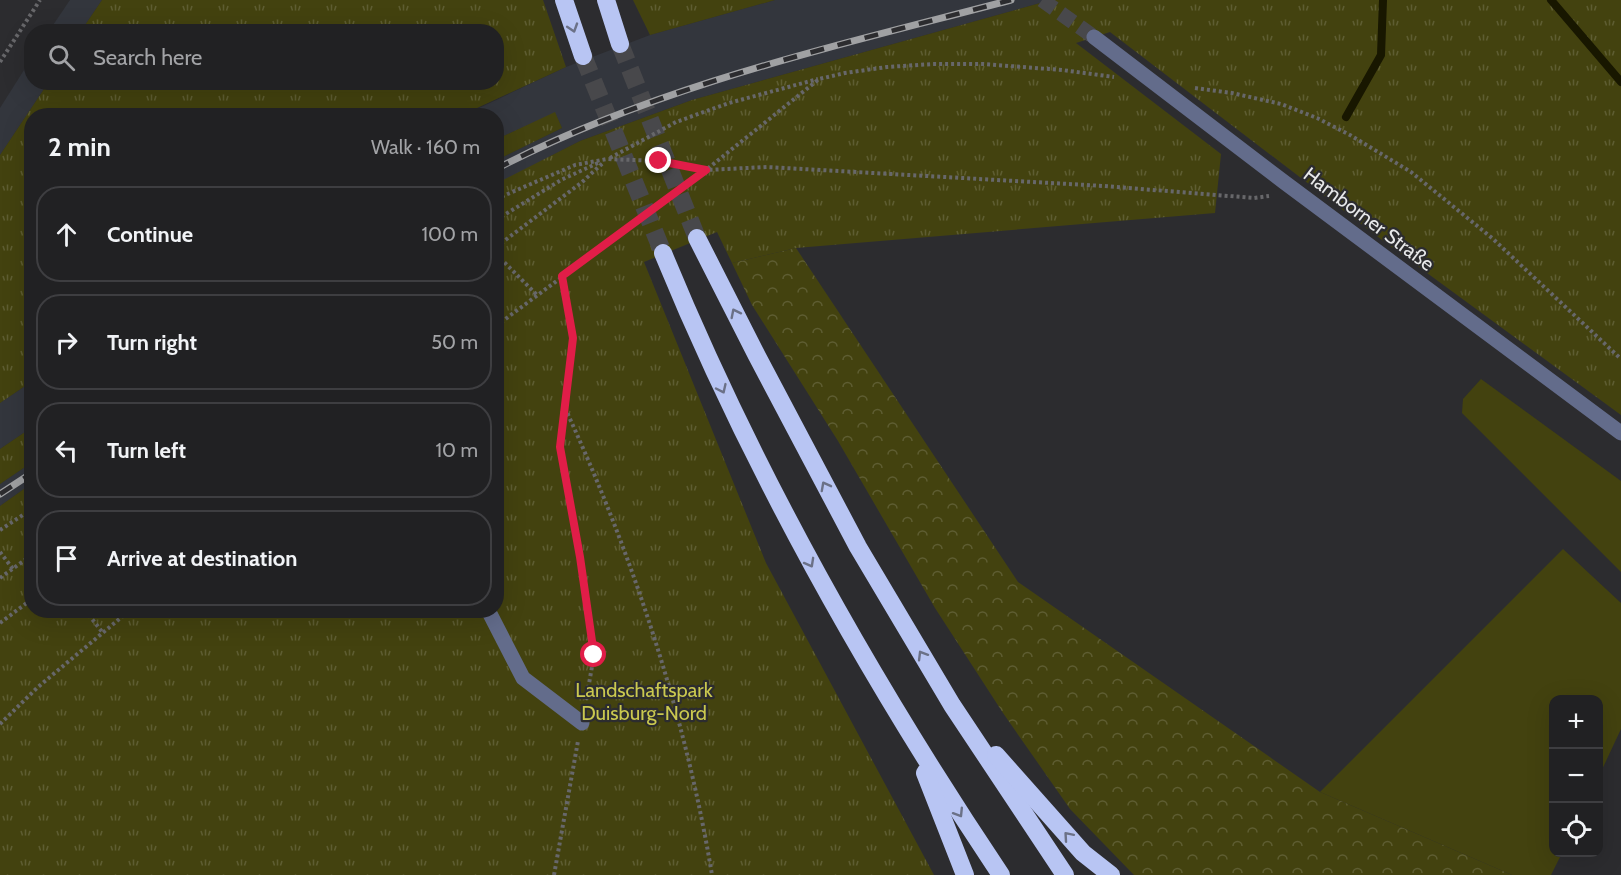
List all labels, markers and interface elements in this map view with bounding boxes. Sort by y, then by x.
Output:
one-way arrow [566,22,579,33]
search box [24,24,504,90]
icon: search [45,41,78,74]
text: Search here [93,44,202,71]
text: 2 min [48,131,111,163]
text: Walk · 160 m [371,135,480,159]
route end [645,147,671,173]
street label: Hamborner Straße [1299,162,1439,276]
icon: ahead [50,218,83,251]
text: Continue [107,221,193,248]
text: 100 m [422,222,478,246]
one-way arrow [731,308,742,319]
icon: right [50,326,83,359]
text: Turn right [107,329,197,356]
text: 50 m [431,330,478,354]
one-way arrow [714,382,726,393]
icon: left [50,434,83,467]
text: Turn left [107,437,186,464]
text: 10 m [435,438,478,462]
one-way arrow [821,481,832,492]
icon: arrive [50,542,83,575]
text: Arrive at destination [107,545,297,572]
one-way arrow [803,556,814,567]
route start [580,641,606,667]
one-way arrow [918,651,930,661]
park label: Landschaftspark Duisburg-Nord [575,678,713,725]
map controls [1549,695,1603,857]
button: + [1549,695,1603,749]
button: − [1549,749,1603,803]
button: locate [1549,803,1603,857]
one-way arrow [952,807,964,817]
one-way arrow [1064,832,1075,842]

